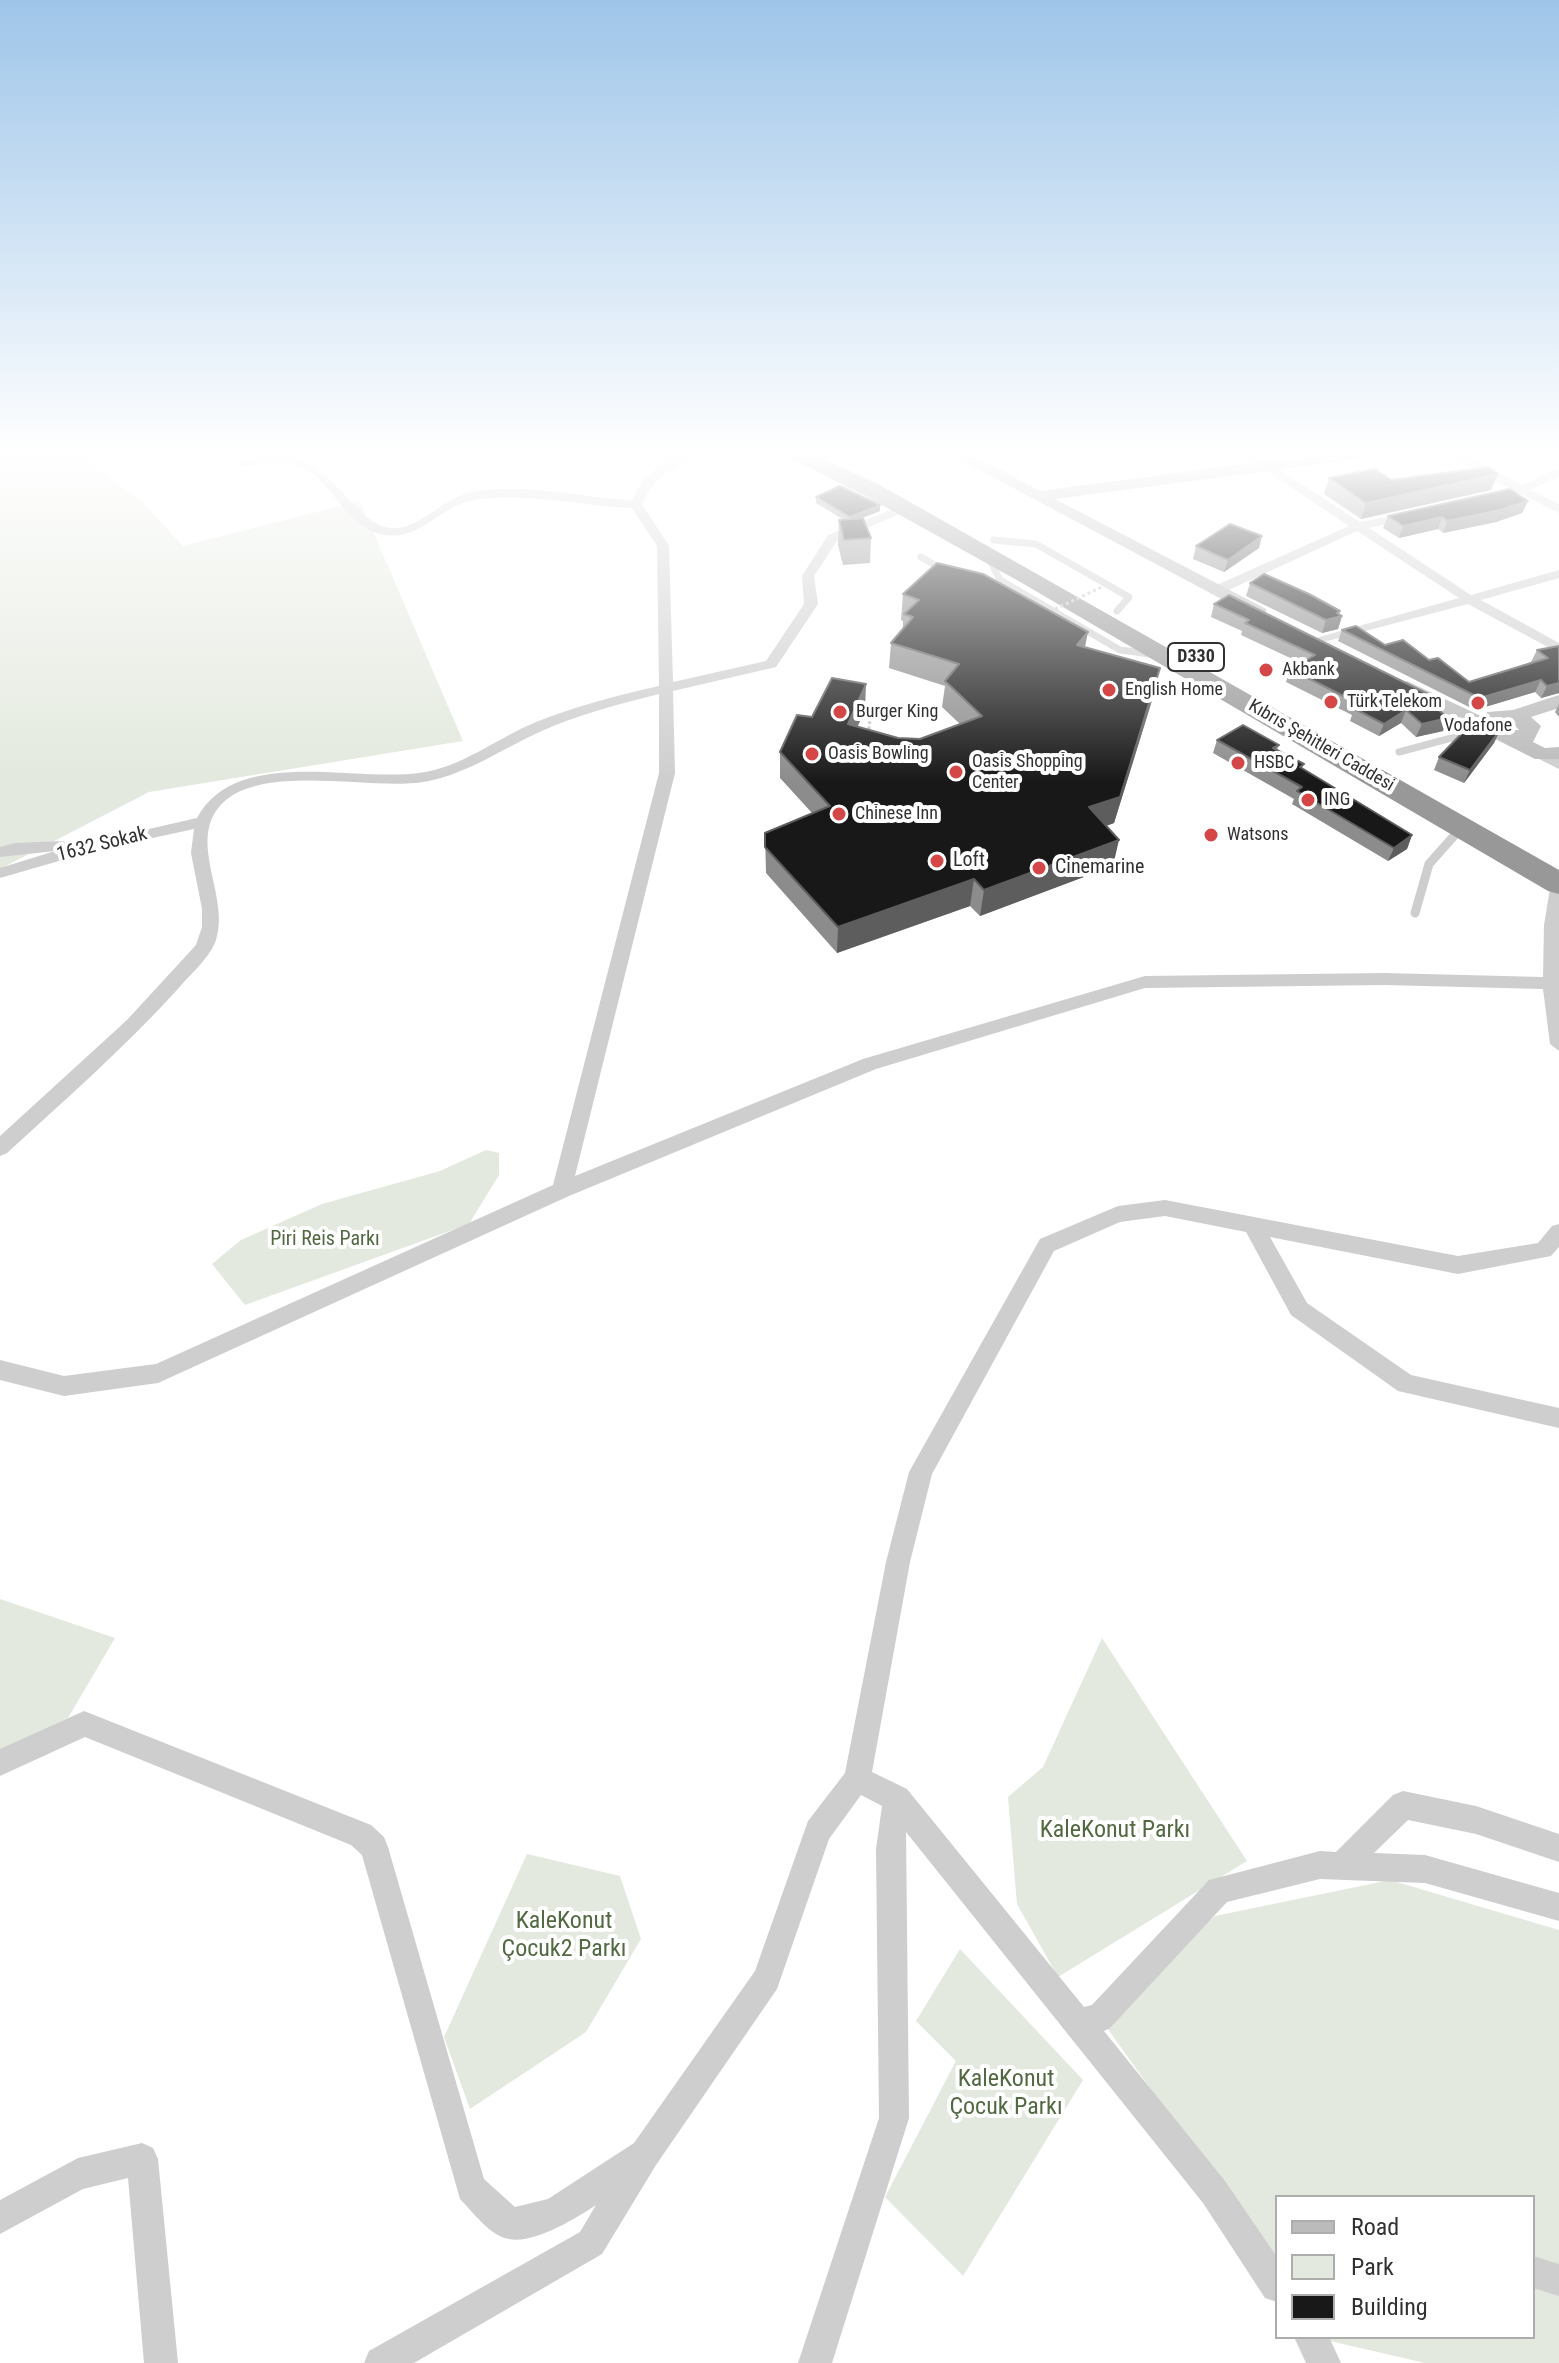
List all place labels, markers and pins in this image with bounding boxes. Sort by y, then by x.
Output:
place label: Akbank [1282,659,1335,681]
marker: Akbank [1257,661,1275,679]
place label: English Home [1125,679,1223,701]
marker: English Home [1100,681,1118,699]
place label: Türk Telekom [1347,691,1442,713]
marker: Türk Telekom [1322,693,1340,711]
marker: Vodafone [1469,694,1487,712]
place label: Burger King [856,701,938,723]
marker: Burger King [831,703,849,721]
place label: Vodafone [1444,715,1512,737]
place label: Oasis Bowling [828,743,929,765]
marker: Oasis Bowling [803,745,821,763]
place label: Oasis Shopping Center [972,751,1083,794]
place label: HSBC [1254,752,1295,774]
marker: HSBC [1229,754,1247,772]
marker: Oasis Shopping Center [947,763,965,781]
place label: ING [1324,789,1350,811]
marker: ING [1299,791,1317,809]
place label: Chinese Inn [855,803,938,825]
marker: Chinese Inn [830,805,848,823]
place label: Watsons [1227,824,1289,846]
marker: Watsons [1202,826,1220,844]
place label: Loft [953,849,985,873]
marker: Loft [928,852,946,870]
place label: Cinemarine [1055,856,1144,880]
marker: Cinemarine [1030,859,1048,877]

